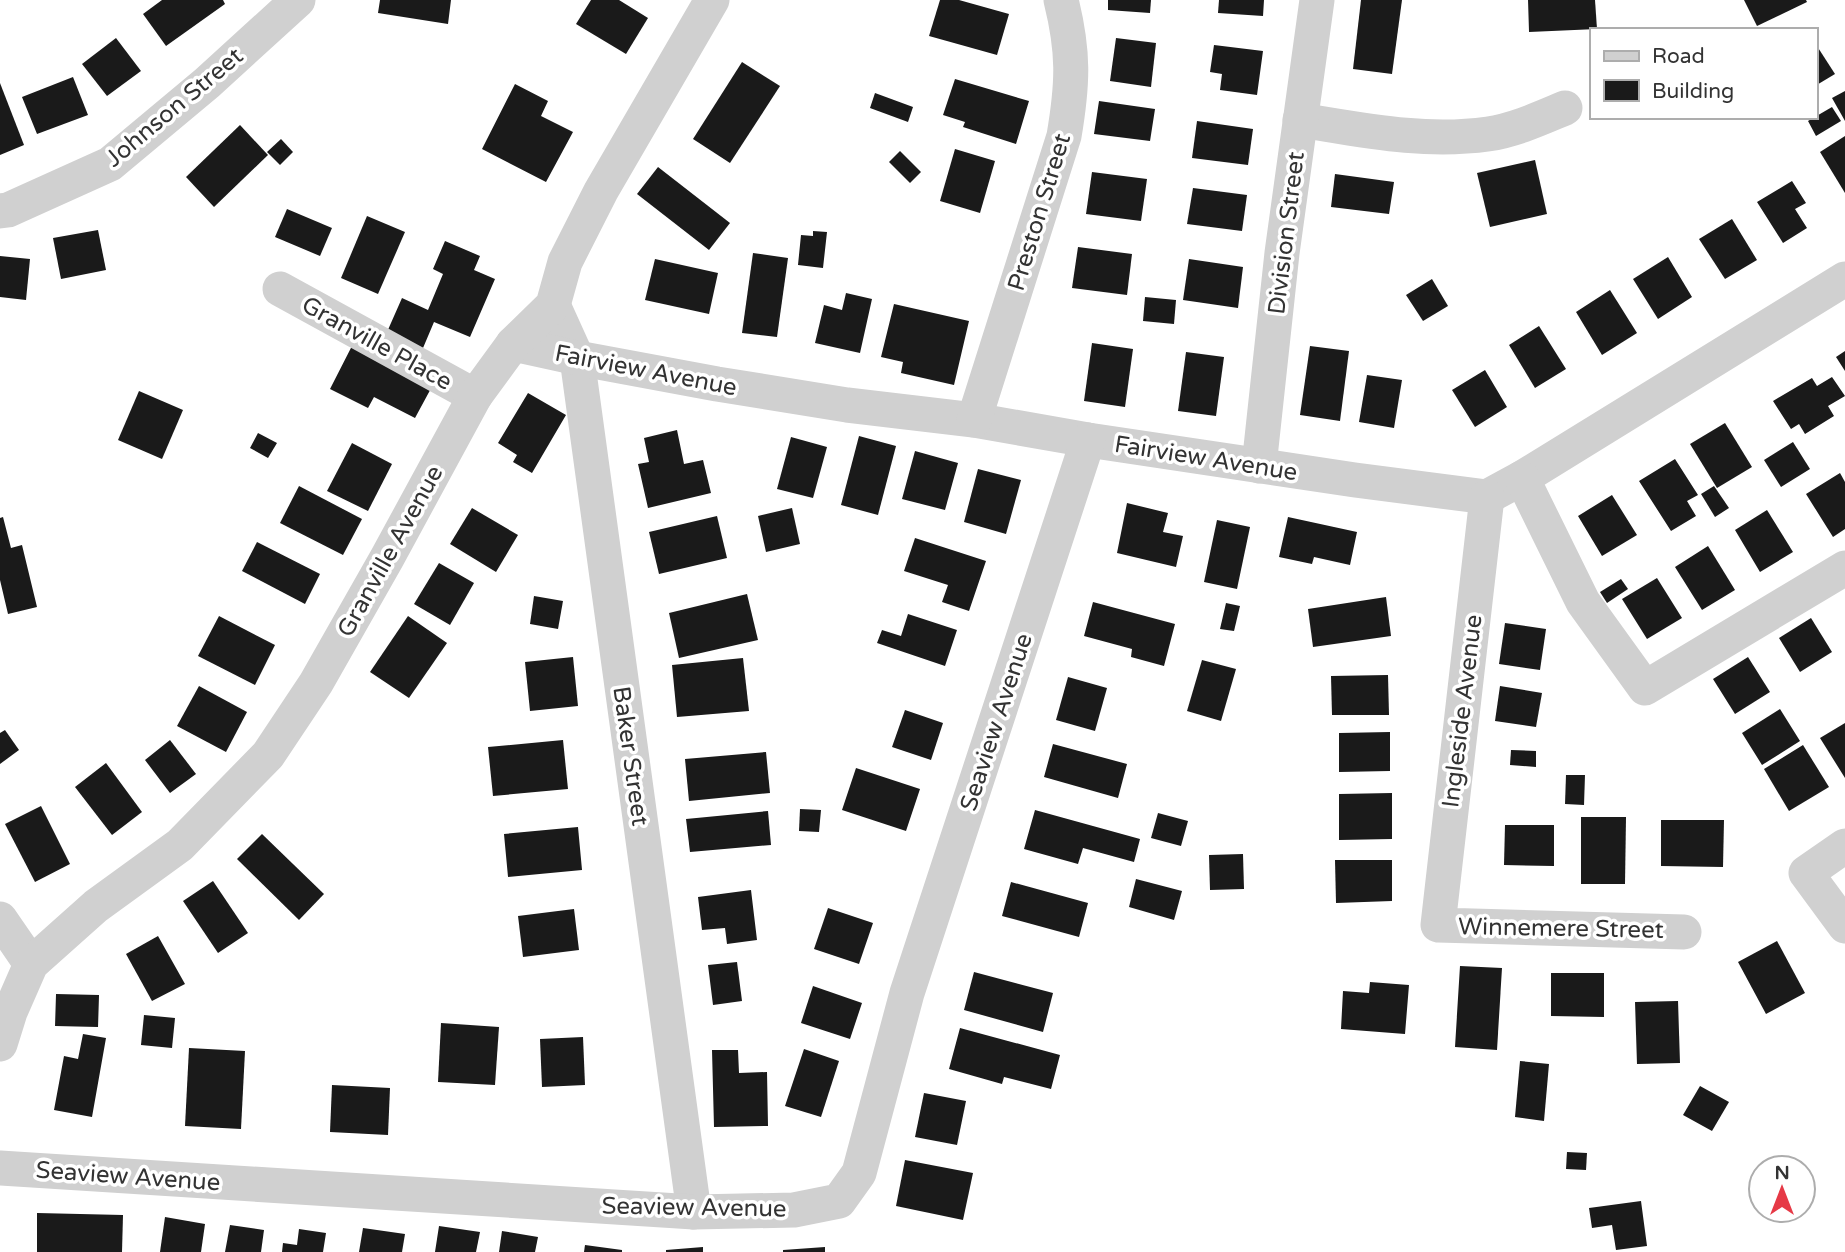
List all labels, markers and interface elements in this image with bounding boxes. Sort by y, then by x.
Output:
legend [1590,28,1817,119]
street label: Johnson Street [100,41,249,173]
text: Road [1652,44,1705,69]
text: Building [1652,79,1734,104]
street label: Preston Street [1002,130,1077,294]
street label: Division Street [1262,150,1311,316]
street label: Granville Place [296,290,457,397]
street label: Fairview Avenue [552,339,739,402]
street label: Fairview Avenue [1112,430,1299,487]
street label: Granville Avenue [331,460,450,642]
street label: Ingleside Avenue [1436,613,1489,809]
street label: Seaview Avenue [954,630,1039,815]
street label: Baker Street [606,684,655,828]
street label: Winnemere Street [1458,912,1664,945]
north arrow [1747,1154,1817,1224]
street label: Seaview Avenue [35,1156,221,1197]
text: N [1774,1162,1790,1184]
street label: Seaview Avenue [601,1191,787,1224]

